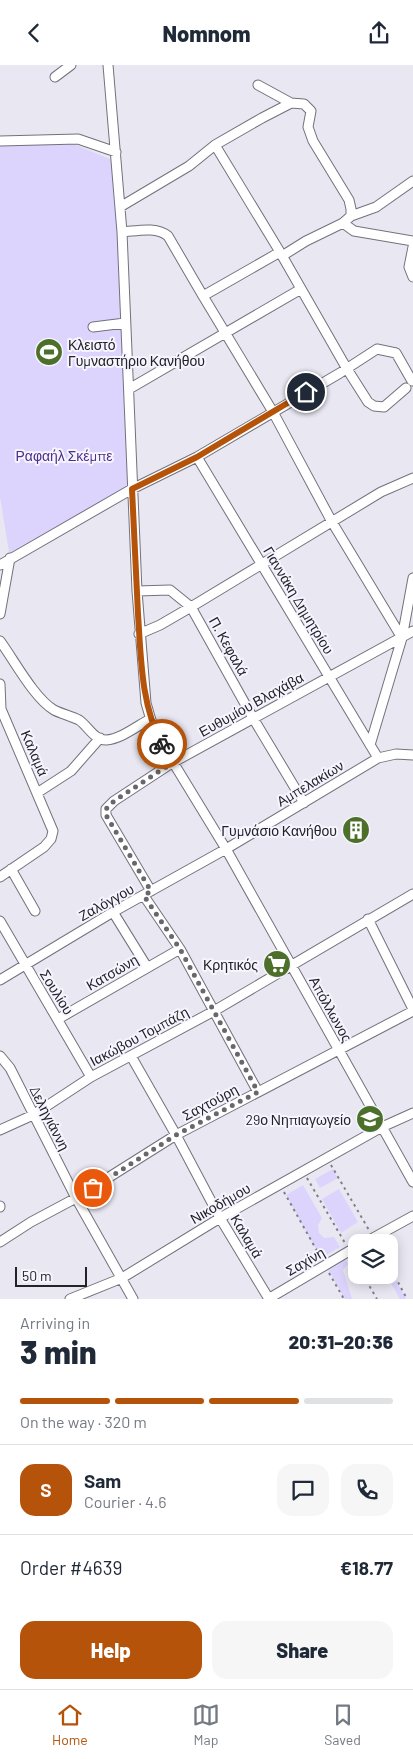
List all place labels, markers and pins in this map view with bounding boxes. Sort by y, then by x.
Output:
place label: Κλειστό Γυμναστήριο Κανήθου [68,336,205,369]
sports icon: Κλειστό Γυμναστήριο Κανήθου [34,337,64,367]
pin [285,371,327,413]
building icon: Γυμνάσιο Κανήθου [341,815,371,845]
place label: Γυμνάσιο Κανήθου [221,822,337,839]
supermarket icon: Κρητικός [262,949,292,979]
place label: Κρητικός [203,956,258,973]
school or university icon: 29ο Νηπιαγωγείο [355,1104,385,1134]
place label: 29ο Νηπιαγωγείο [245,1111,351,1128]
pin [72,1167,114,1209]

